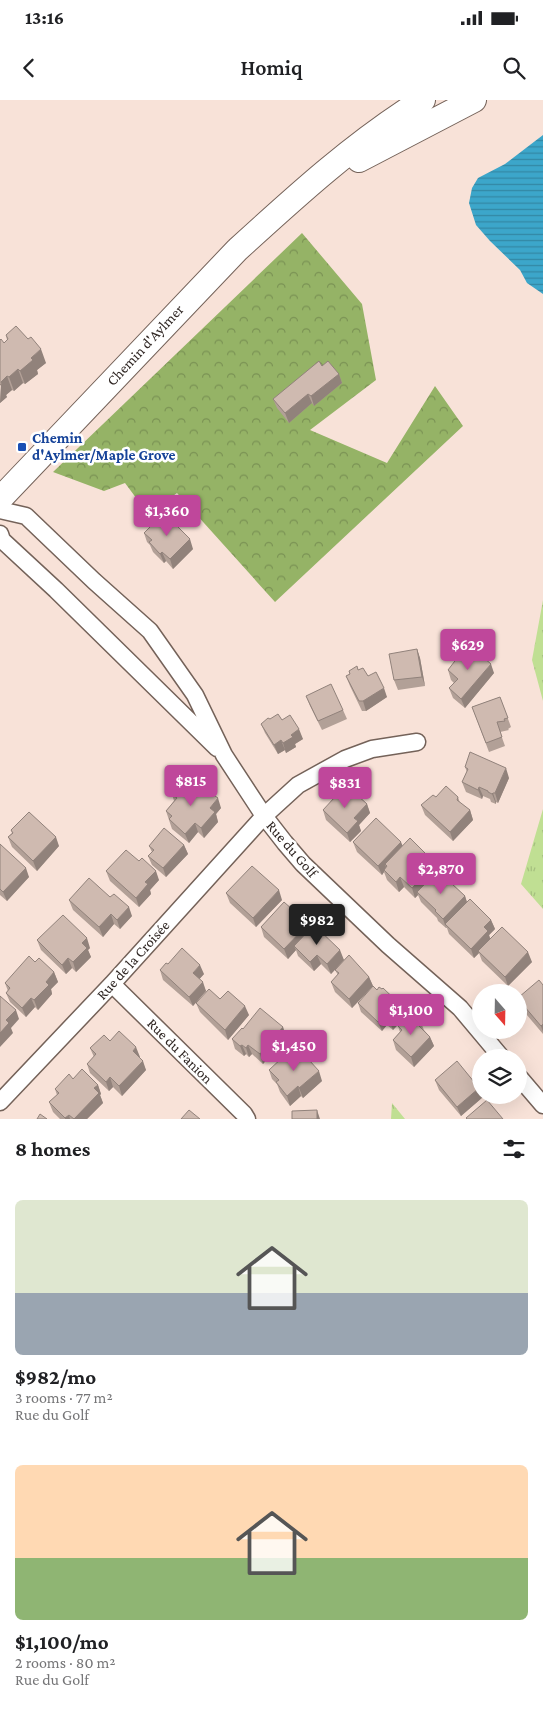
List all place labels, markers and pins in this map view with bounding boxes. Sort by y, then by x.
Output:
place label: Chemin d'Aylmer/Maple Grove [32,430,175,463]
marker: Chemin d'Aylmer/Maple Grove [16,441,28,453]
pin: $1,360 [126,494,208,537]
pin: $629 [438,628,498,671]
pin: $815 [161,764,221,807]
pin: $831 [315,766,375,809]
pin: $2,870 [400,852,482,895]
pin: $982 [287,904,347,946]
pin: $1,100 [370,994,452,1036]
pin: $1,450 [253,1030,335,1072]

